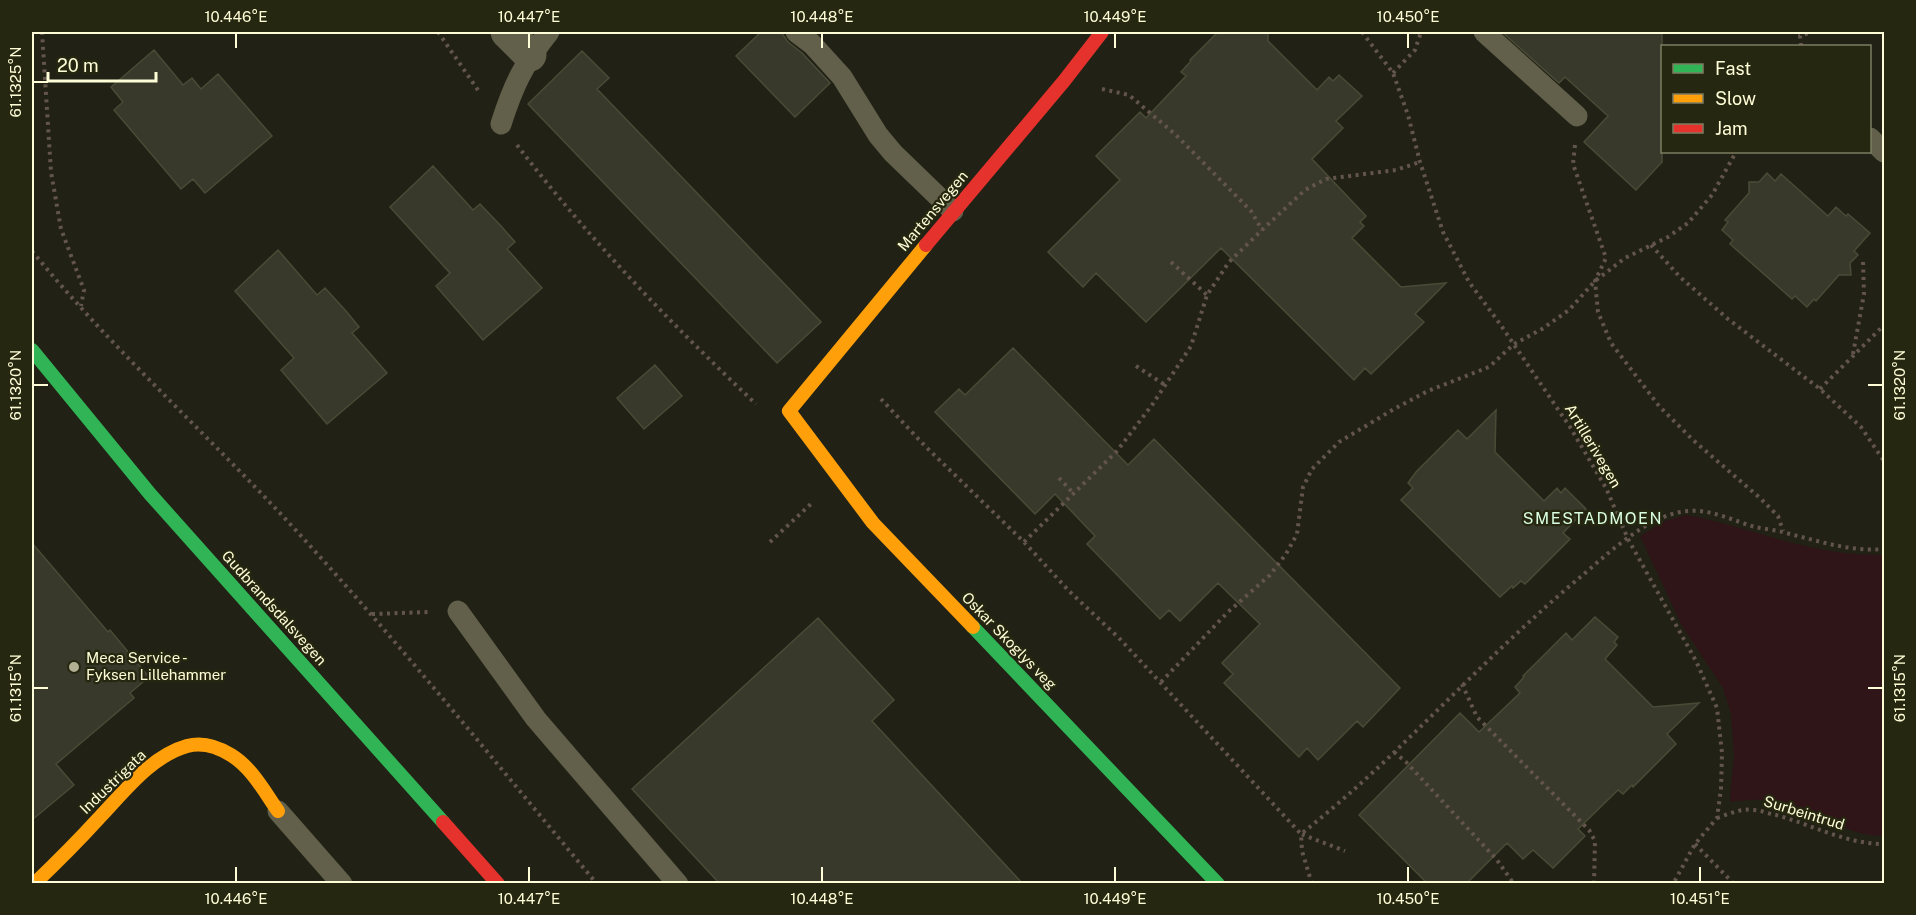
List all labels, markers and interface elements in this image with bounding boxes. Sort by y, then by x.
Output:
text: 10.446°E [204,8,268,25]
text: 10.447°E [498,8,560,25]
text: 10.448°E [790,8,854,25]
text: 10.449°E [1083,8,1147,25]
text: 10.450°E [1377,8,1439,25]
scale bar [48,45,156,83]
legend [1661,45,1871,153]
text: 61.1325°N [7,46,24,118]
text: 20 m [57,55,99,76]
text: Fast [1715,58,1751,79]
text: Slow [1715,88,1756,109]
text: Jam [1715,118,1748,139]
street label: Martensvegen [894,167,971,254]
text: 61.1320°N [7,350,24,420]
text: 61.1320°N [1891,350,1908,420]
street label: Artillerivegen [1562,401,1625,491]
district label: SMESTADMOEN [1523,509,1663,528]
street label: Gudbrandsdalsvegen [219,547,330,668]
street label: Oskar Skoglys veg [958,588,1060,693]
place label: Meca Service - Fyksen Lillehammer [86,649,226,683]
text: 61.1315°N [7,654,24,722]
text: 61.1315°N [1891,654,1908,722]
marker: Meca Service - Fyksen Lillehammer [67,660,81,674]
street label: Industrigata [76,746,149,817]
street label: Surbeintrud [1762,792,1847,833]
text: 10.446°E [204,890,268,907]
text: 10.447°E [498,890,560,907]
text: 10.448°E [790,890,854,907]
text: 10.449°E [1083,890,1147,907]
text: 10.450°E [1377,890,1439,907]
text: 10.451°E [1670,890,1730,907]

